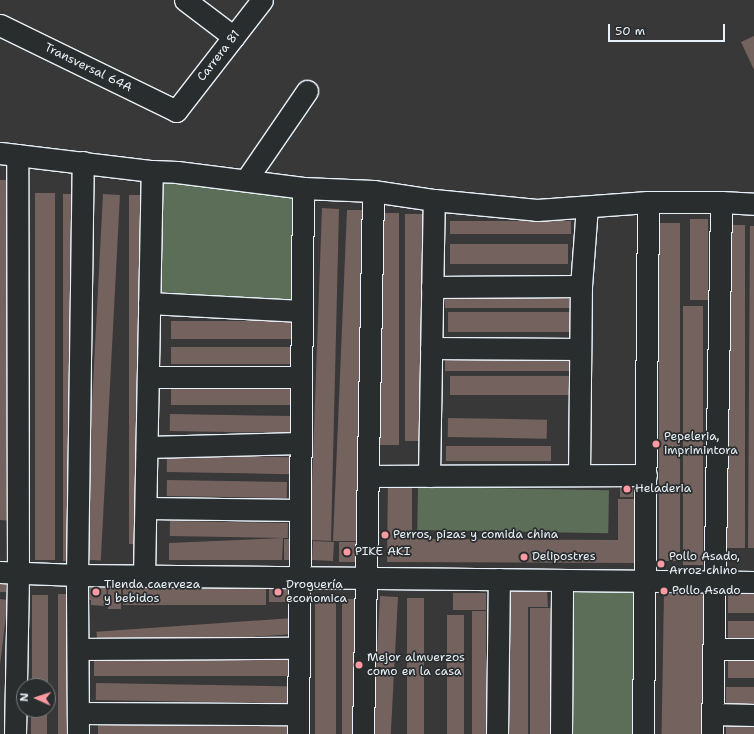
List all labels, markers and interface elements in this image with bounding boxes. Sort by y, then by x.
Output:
scale bar [610,16,727,42]
text: 50 m [615,23,645,39]
street label: Carrera 81 [195,28,243,84]
street label: Transversal 64A [42,41,134,95]
place label: Pepeleria, imprimintora [664,430,738,458]
marker: Pepeleria, imprimintora [651,439,661,449]
place label: Heladeria [635,482,691,496]
marker: Heladeria [622,484,632,494]
place label: Perros, pizas y comida china [393,528,558,542]
marker: Perros, pizas y comida china [380,530,390,540]
place label: PIKE AKI [355,545,410,559]
marker: PIKE AKI [342,547,352,557]
place label: Delipostres [532,550,596,564]
place label: Pollo Asado, Arroz chino [669,550,740,578]
marker: Delipostres [519,552,529,562]
marker: Pollo Asado, Arroz chino [656,559,666,569]
place label: Tienda caerveza y bebidos [104,578,200,606]
place label: Droguería economica [286,578,347,606]
place label: Pollo Asado [672,584,741,598]
marker: Pollo Asado [659,586,669,596]
marker: Tienda caerveza y bebidos [91,587,101,597]
marker: Droguería economica [273,587,283,597]
place label: Mejor almuerzos como en la casa [367,651,465,679]
marker: Mejor almuerzos como en la casa [354,660,364,670]
north arrow [16,678,56,718]
text: N [17,693,32,702]

